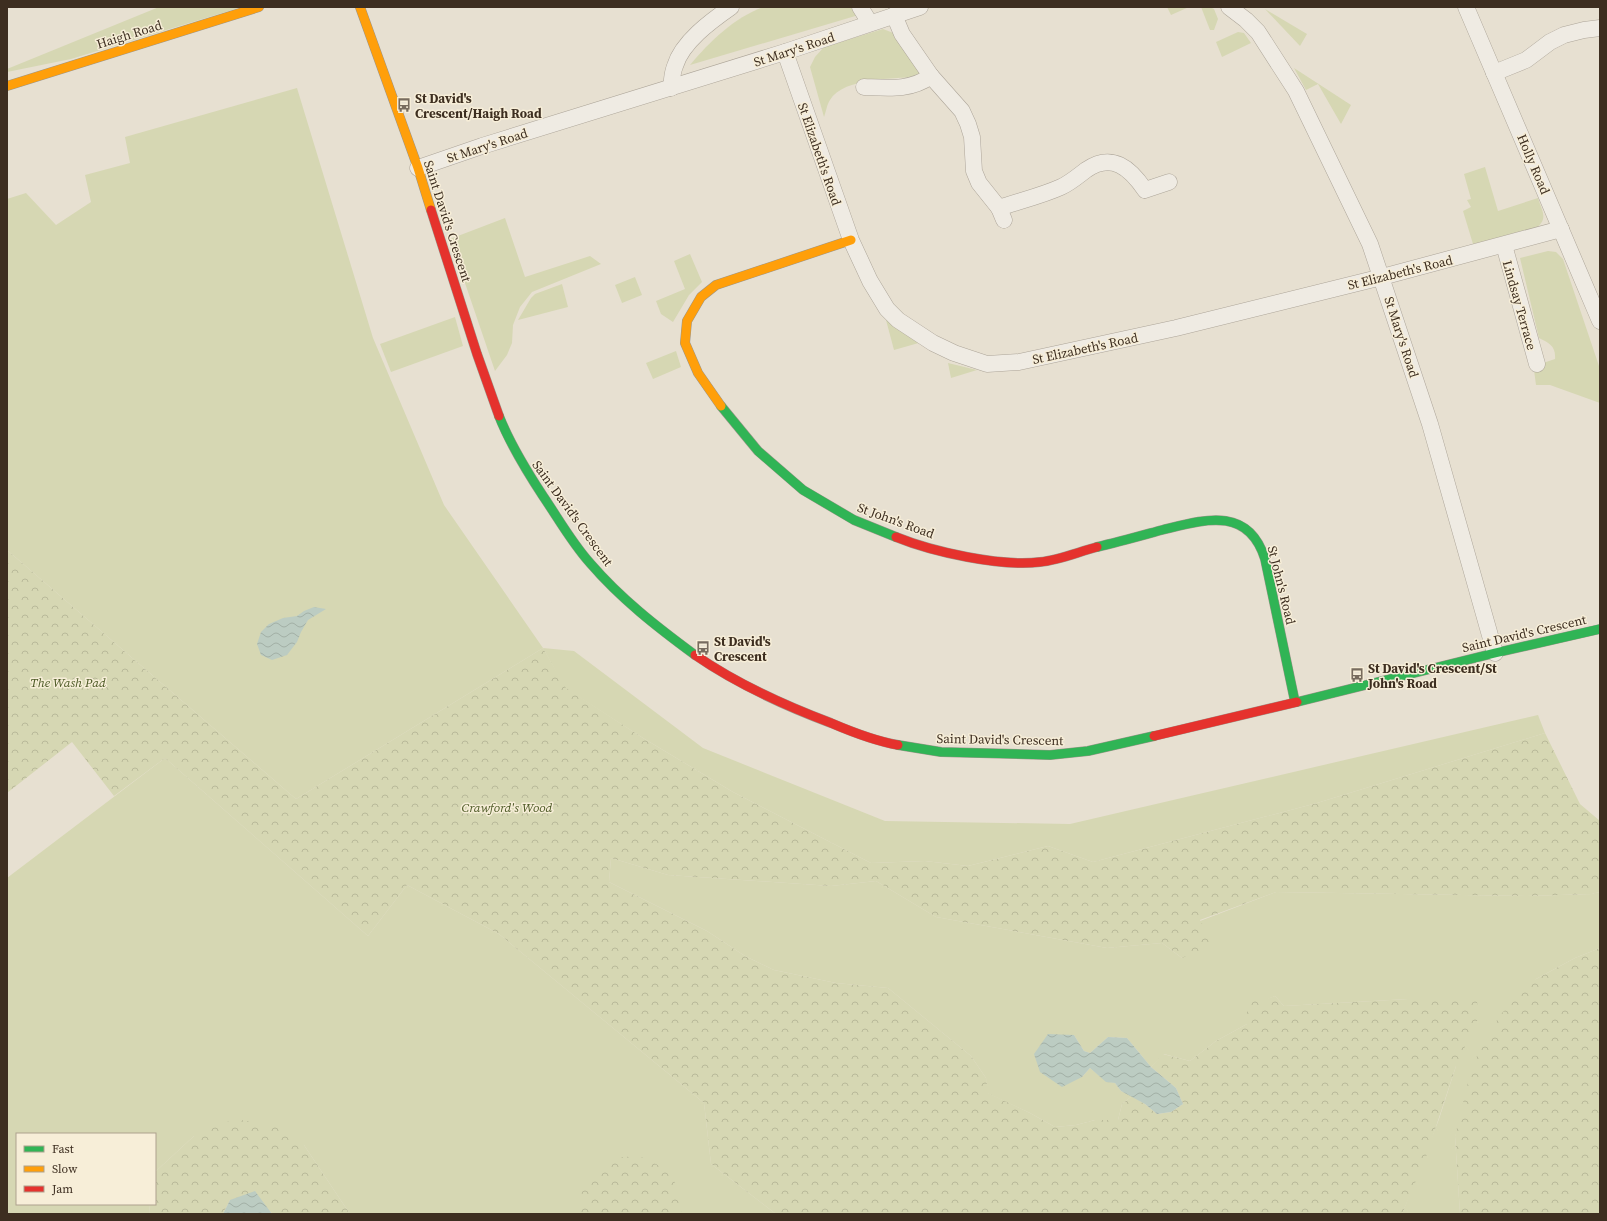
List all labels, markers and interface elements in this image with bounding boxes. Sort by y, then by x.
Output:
street label: Haigh Road [94,16,164,52]
street label: St Mary's Road [751,28,837,71]
place label: St David's Crescent/Haigh Road [415,90,542,122]
bus stop icon: St David's Crescent/Haigh Road [396,97,412,113]
street label: St Elizabeth's Road [794,101,845,208]
street label: St Mary's Road [444,124,530,167]
street label: Holly Road [1513,132,1554,197]
street label: Saint David's Crescent [420,158,475,285]
street label: St Elizabeth's Road [1346,251,1455,294]
street label: Lindsay Terrace [1499,258,1541,352]
street label: St Mary's Road [1380,294,1423,380]
street label: St Elizabeth's Road [1031,329,1140,368]
street label: Saint David's Crescent [528,457,617,570]
street label: St John's Road [855,499,937,542]
street label: St John's Road [1264,544,1300,627]
street label: Saint David's Crescent [1460,611,1589,656]
place label: St David's Crescent [714,633,771,665]
bus stop icon: St David's Crescent [695,640,711,656]
place label: St David's Crescent/St John's Road [1367,660,1497,692]
bus stop icon: St David's Crescent/St John's Road [1349,667,1365,683]
park label: The Wash Pad [30,674,106,691]
street label: Saint David's Crescent [936,730,1064,749]
park label: Crawford's Wood [462,799,553,816]
legend [16,1133,156,1205]
text: Fast [52,1141,74,1157]
text: Slow [52,1161,78,1177]
text: Jam [51,1181,73,1197]

